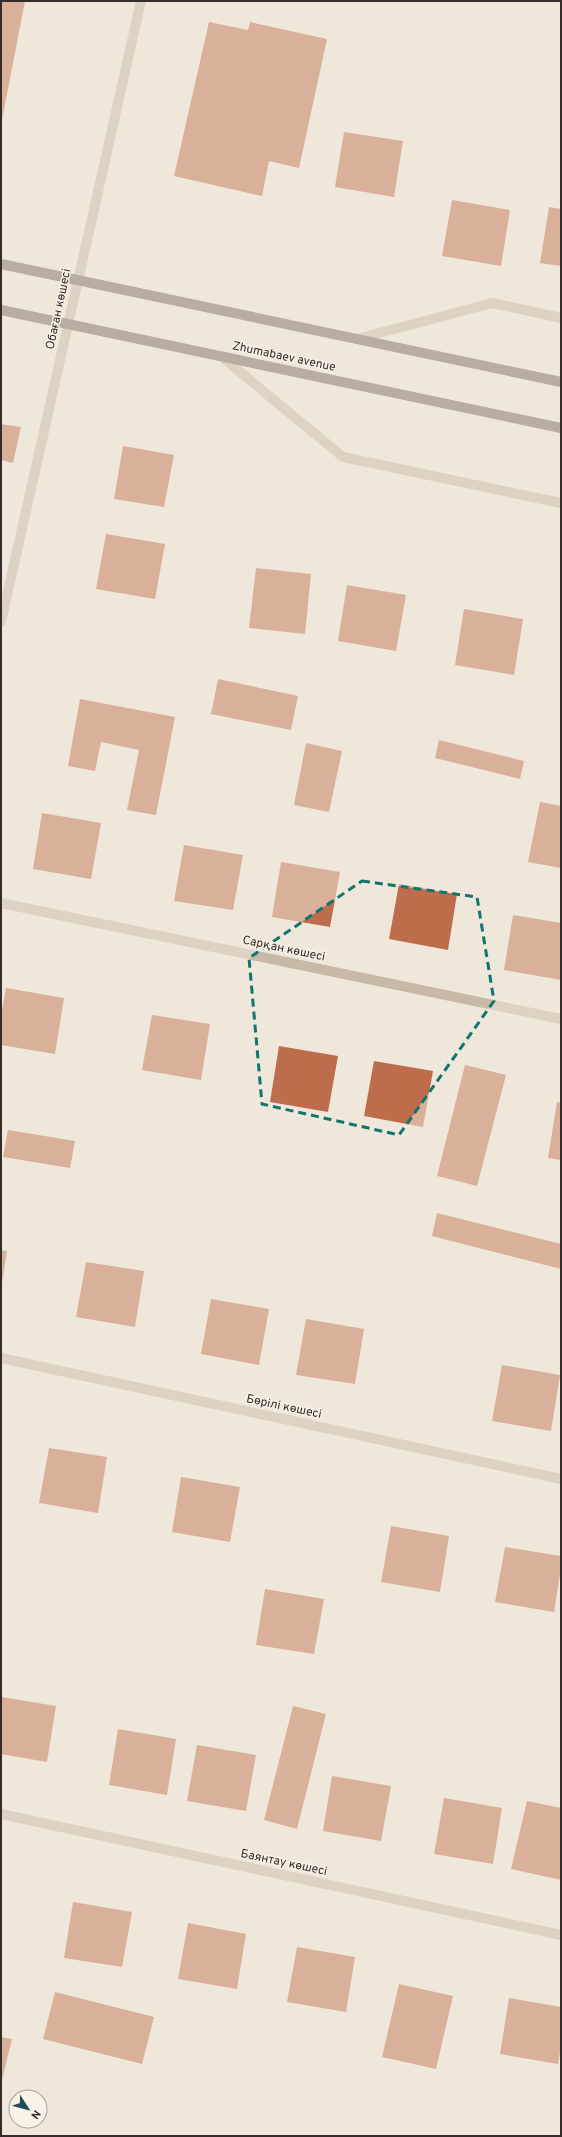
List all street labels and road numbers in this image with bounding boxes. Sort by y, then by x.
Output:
street label: Обаған көшесі [43,267,75,351]
street label: Zhumabaev avenue [231,338,337,376]
street label: Сарқан көшесі [241,932,327,966]
street label: Бөрілі көшесі [245,1391,323,1423]
street label: Баянтау көшесі [239,1846,329,1880]

